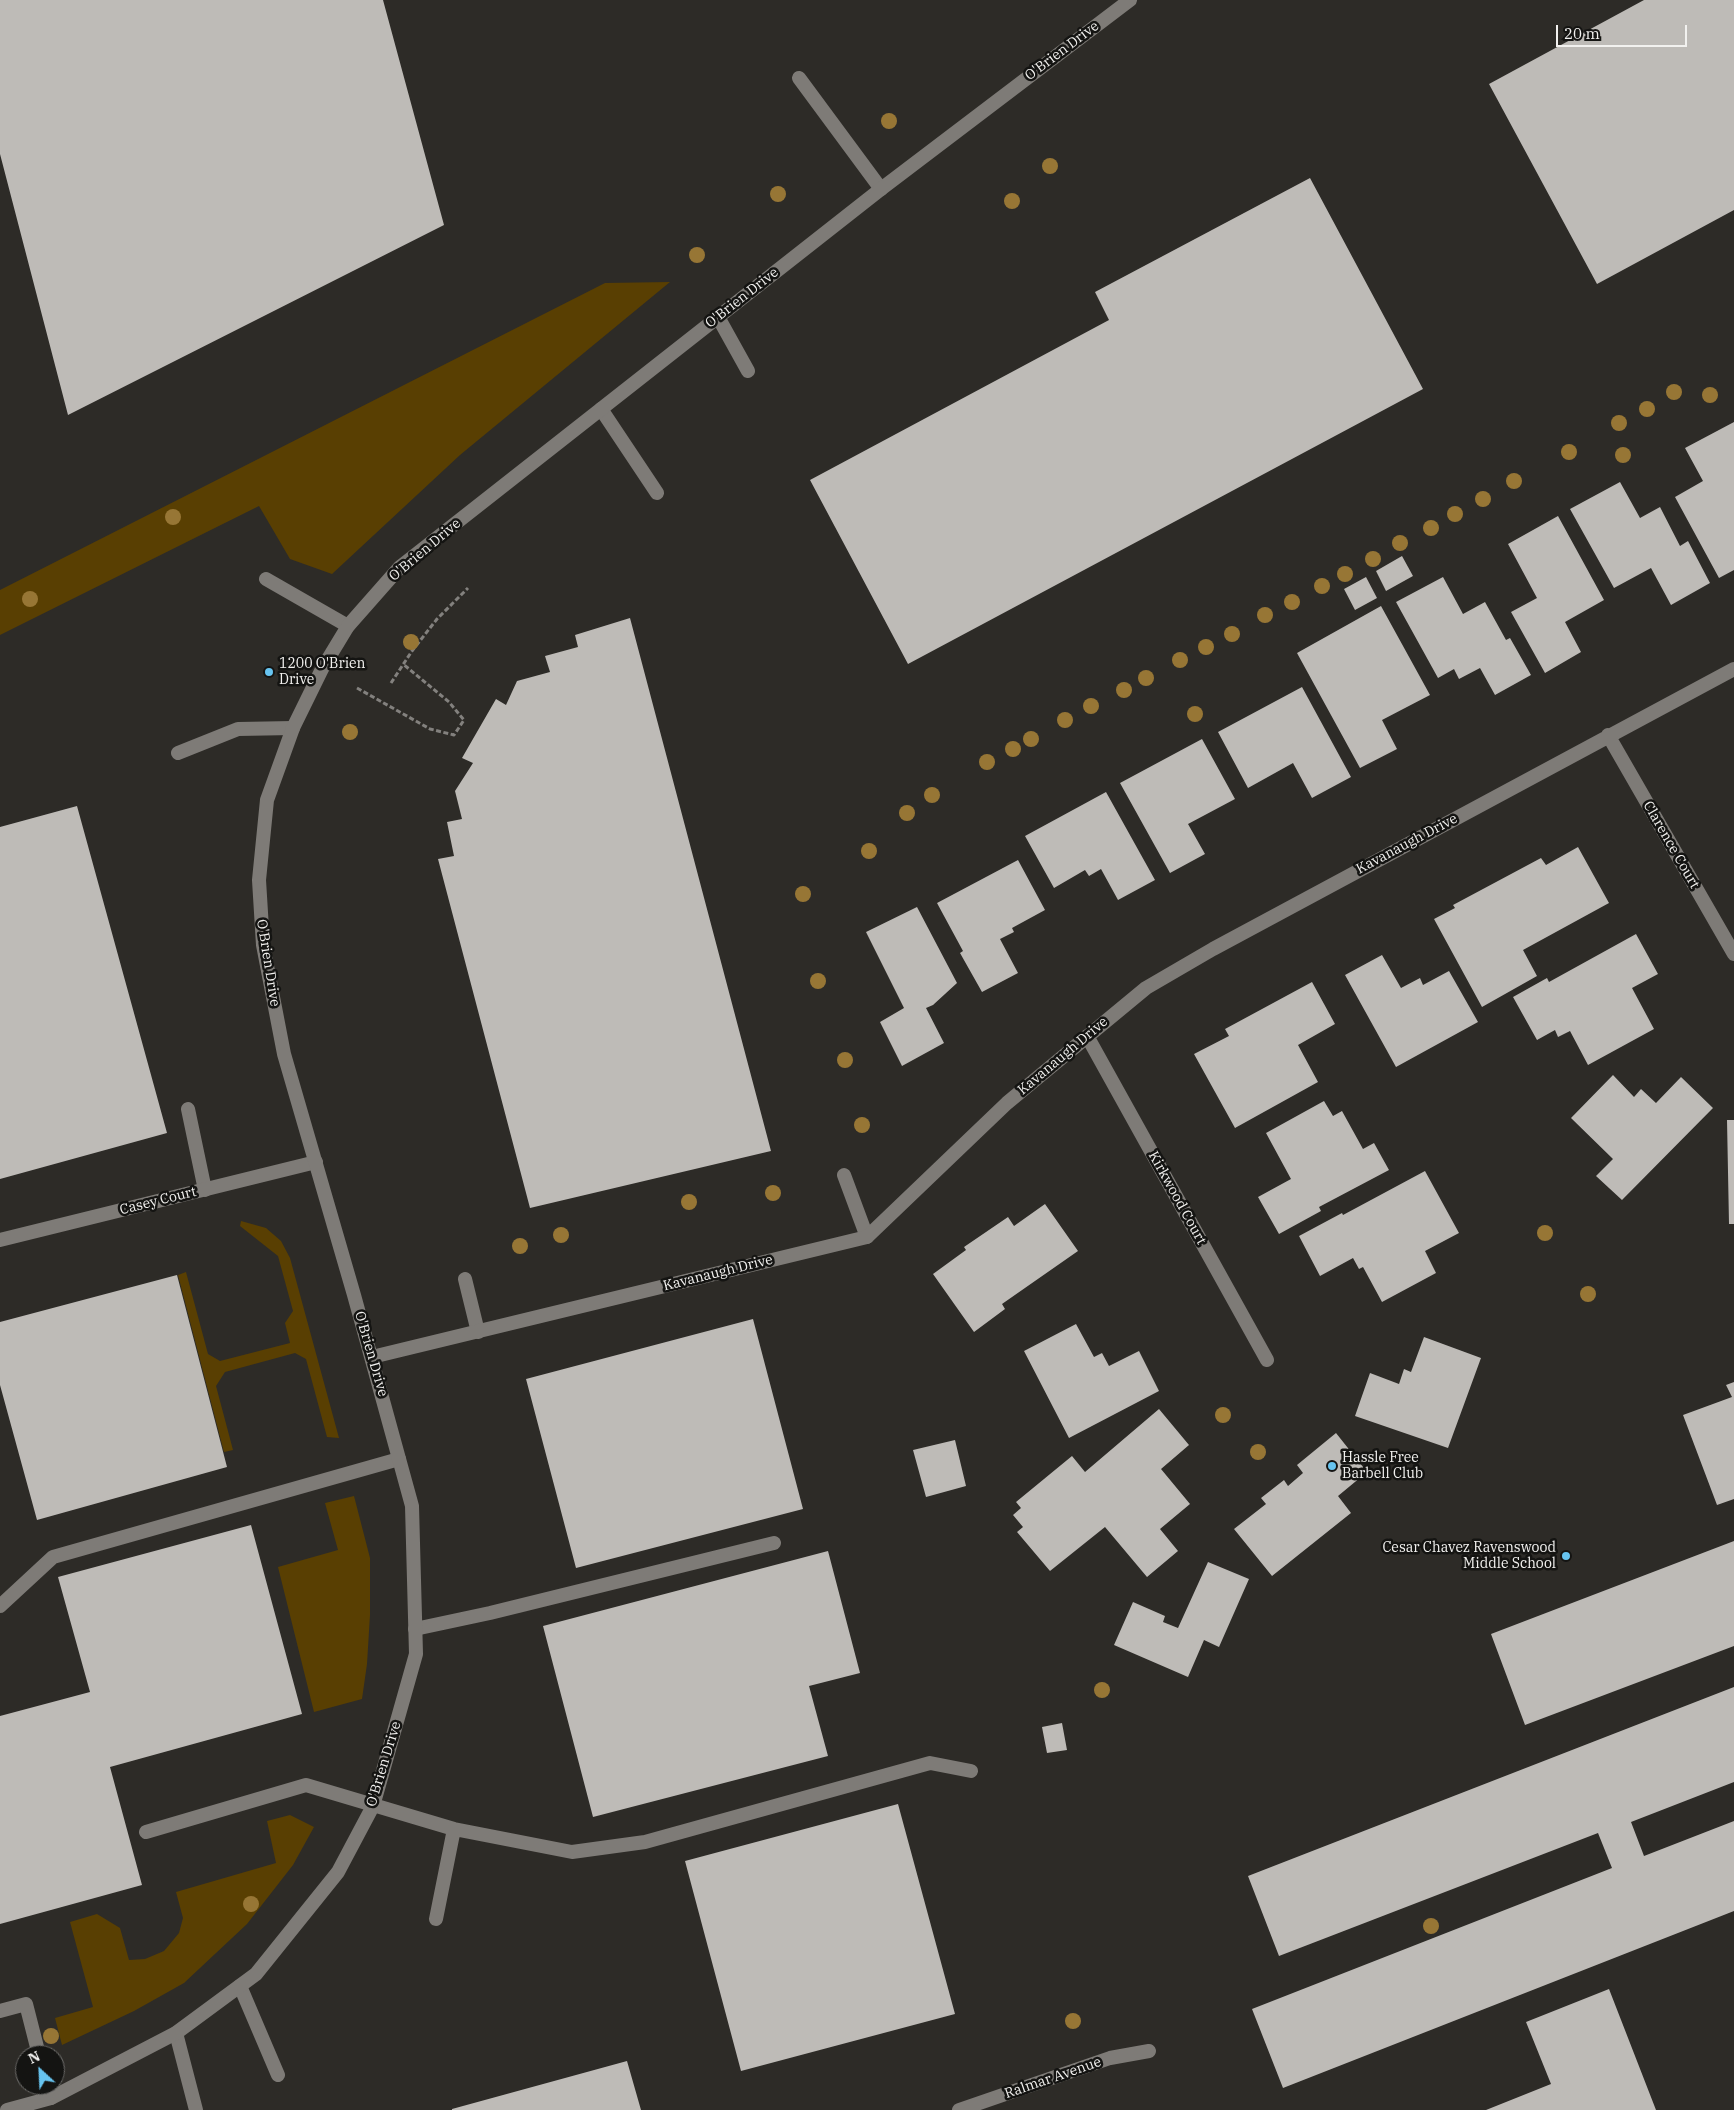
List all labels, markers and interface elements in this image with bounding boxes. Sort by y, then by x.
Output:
scale bar [1559,15,1690,47]
street label: O'Brien Drive [1022,18,1102,84]
text: 20 m [1564,24,1600,43]
street label: O'Brien Drive [702,264,782,332]
street label: O'Brien Drive [386,515,464,585]
place label: 1200 O'Brien Drive [279,656,366,689]
marker: 1200 O'Brien Drive [263,666,275,678]
street label: Clarence Court [1639,798,1703,892]
street label: Kavanaugh Drive [1354,810,1460,878]
street label: O'Brien Drive [253,918,283,1008]
street label: Kavanaugh Drive [1015,1014,1111,1098]
street label: Kirkwood Court [1144,1148,1210,1248]
street label: Casey Court [118,1183,198,1219]
street label: Kavanaugh Drive [662,1251,774,1295]
street label: O'Brien Drive [351,1309,391,1399]
place label: Hassle Free Barbell Club [1342,1450,1423,1482]
marker: Hassle Free Barbell Club [1326,1460,1338,1472]
place label: Cesar Chavez Ravenswood Middle School [1382,1540,1556,1572]
marker: Cesar Chavez Ravenswood Middle School [1560,1550,1572,1562]
street label: O'Brien Drive [363,1719,405,1809]
north arrow [15,2045,65,2095]
text: N [25,2047,43,2068]
street label: Ralmar Avenue [1003,2054,1103,2102]

